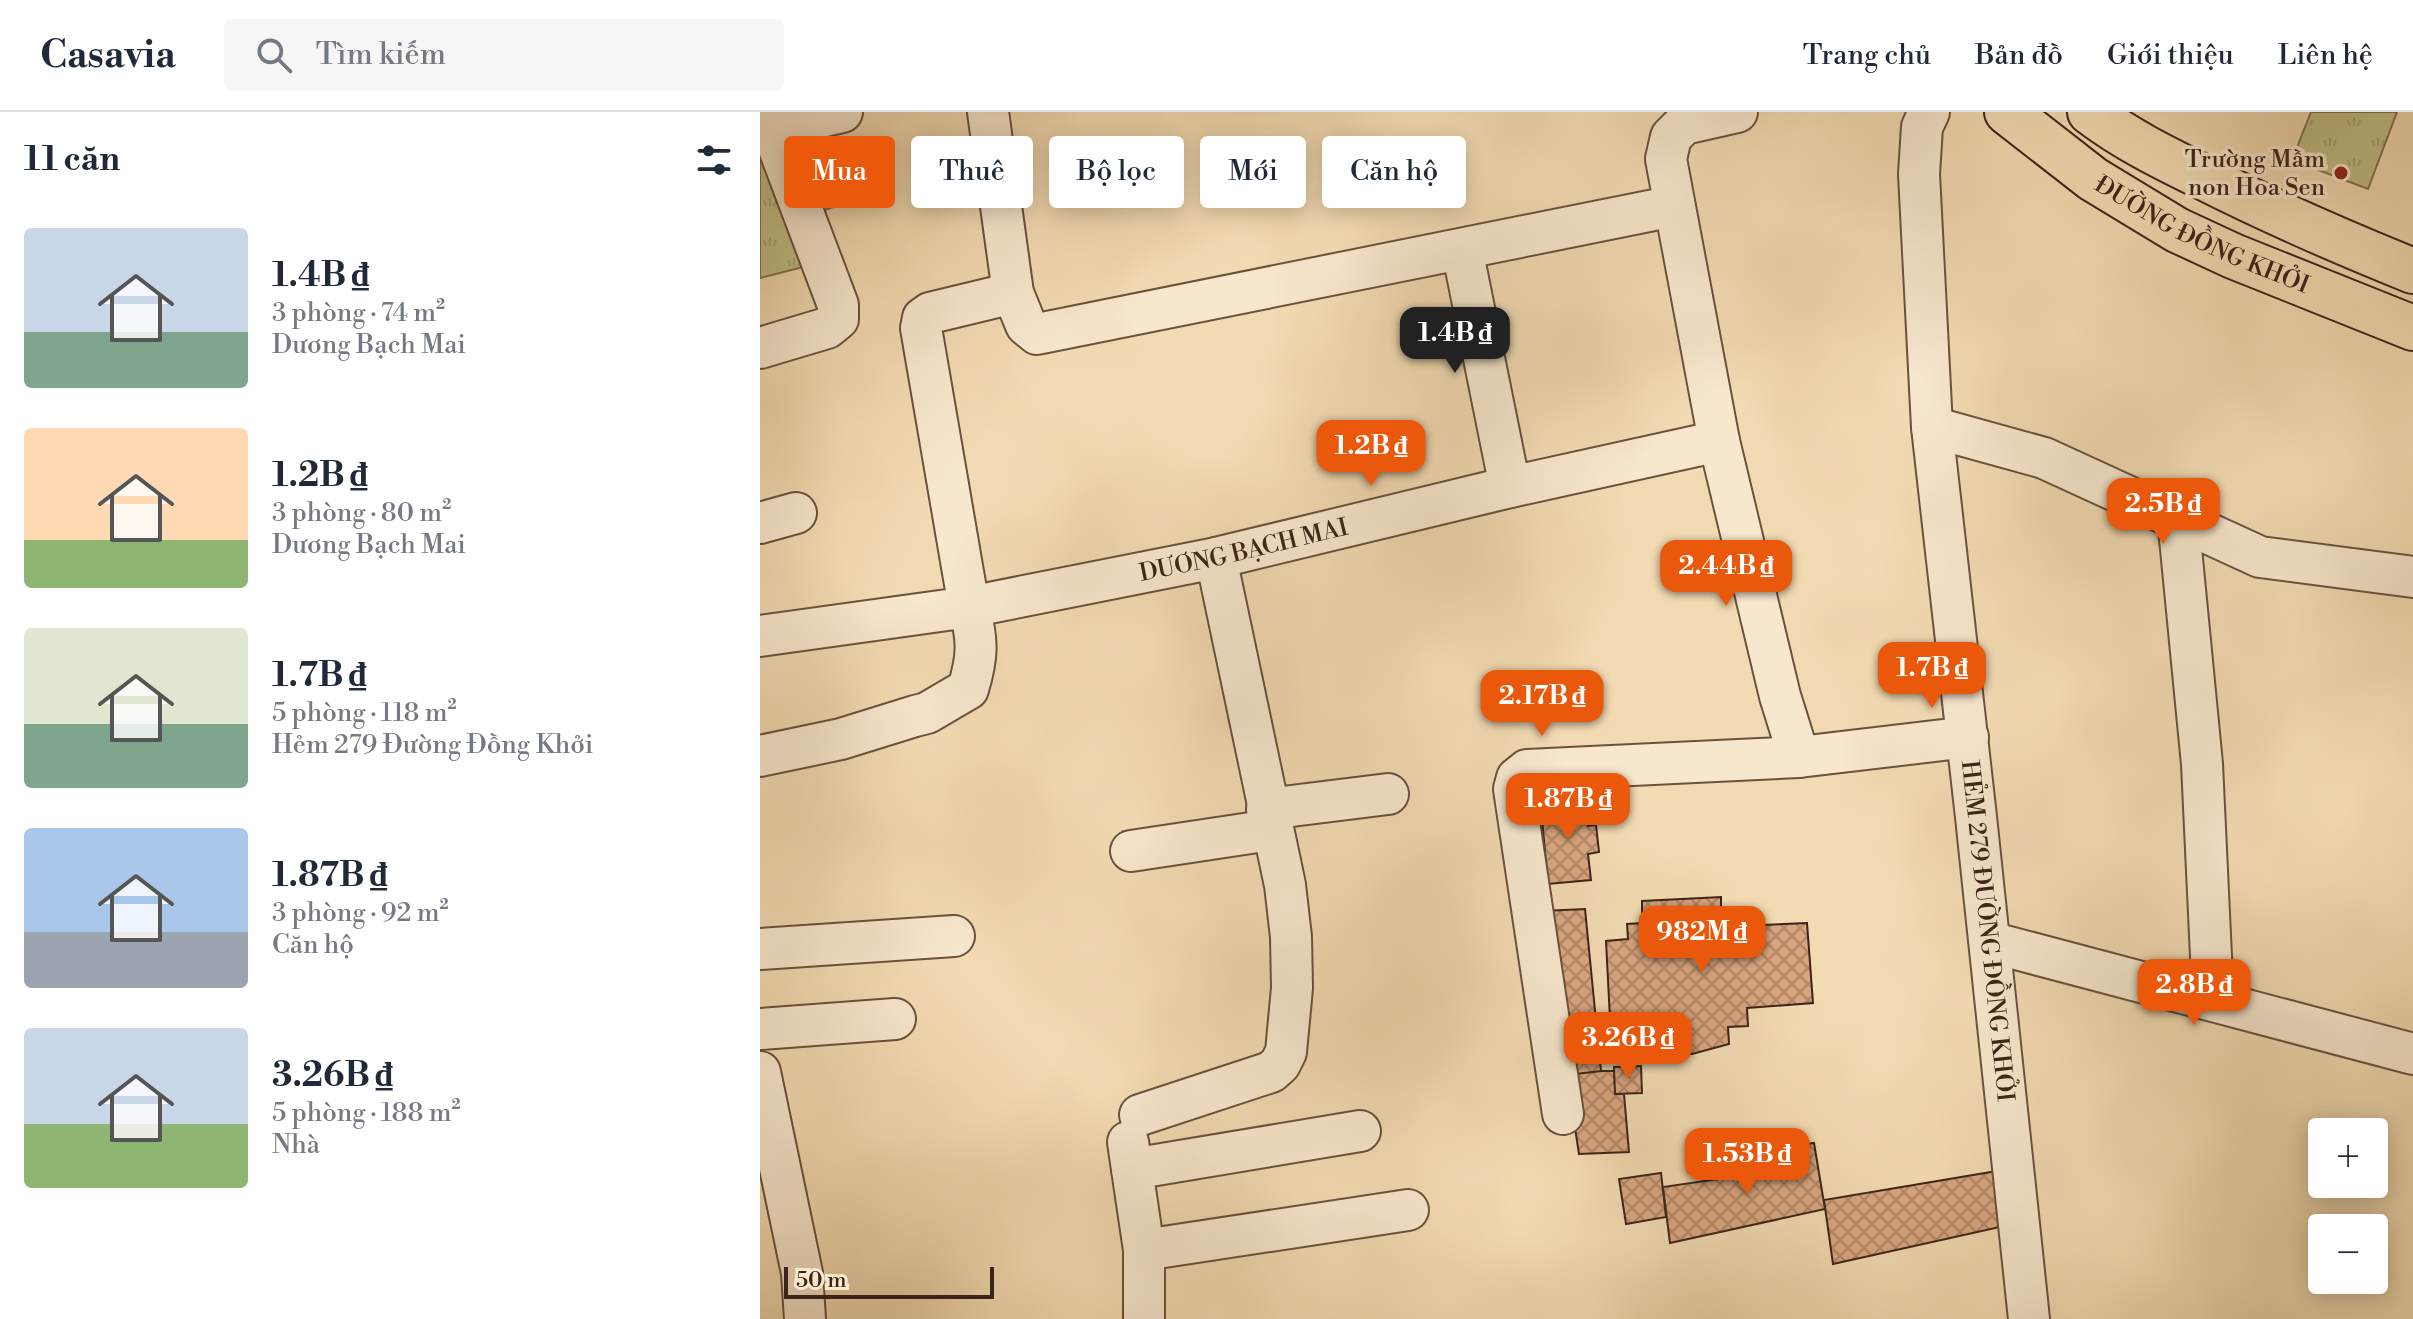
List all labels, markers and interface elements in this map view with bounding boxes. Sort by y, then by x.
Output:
search box [224,19,784,91]
text: Casavia [40,32,176,79]
icon: search [252,33,296,77]
text: Tìm kiếm [316,36,446,74]
text: Trang chủ [1803,38,1931,73]
text: Bản đồ [1975,38,2063,73]
text: Giới thiệu [2107,38,2234,73]
text: Liên hệ [2278,38,2373,73]
chip: Mua [784,136,895,208]
chip: Thuê [911,136,1033,208]
chip: Bộ lọc [1049,136,1184,208]
chip: Mới [1200,136,1306,208]
chip: Căn hộ [1322,136,1466,208]
icon: filters [692,138,736,182]
text: 11 căn [24,139,120,181]
place label: Trường Mầm non Hoa Sen [2185,145,2325,203]
marker: Trường Mầm non Hoa Sen [2332,164,2350,182]
street label: ĐƯỜNG ĐỒNG KHỞI [2089,170,2313,301]
text: 1.4B ₫ [272,255,369,297]
icon: home [88,260,184,356]
text: 3 phòng · 74 m² [272,297,445,329]
pin: 1.4B ₫ [1390,307,1520,375]
text: 1.4B ₫ [1418,317,1492,349]
text: Dương Bạch Mai [272,329,466,361]
pin: 1.2B ₫ [1306,420,1436,488]
text: 1.2B ₫ [1334,430,1408,462]
text: 1.2B ₫ [272,455,368,497]
icon: home [88,460,184,556]
pin: 2.5B ₫ [2098,478,2228,546]
text: 2.5B ₫ [2125,488,2201,520]
text: 3 phòng · 80 m² [272,497,451,529]
street label: DƯƠNG BẠCH MAI [1137,513,1351,589]
text: Dương Bạch Mai [272,529,466,561]
pin: 2.44B ₫ [1652,540,1800,608]
text: 2.44B ₫ [1678,550,1774,582]
pin: 1.7B ₫ [1867,642,1997,710]
text: 1.7B ₫ [1896,652,1968,684]
text: 1.7B ₫ [272,655,366,697]
icon: home [88,660,184,756]
pin: 2.17B ₫ [1468,670,1616,738]
text: 2.17B ₫ [1499,680,1585,712]
text: 5 phòng · 118 m² [272,697,457,729]
text: Hẻm 279 Đường Đồng Khởi [272,729,593,761]
street label: HẺM 279 ĐƯỜNG ĐỒNG KHỞI [1954,759,2021,1103]
pin: 1.87B ₫ [1494,773,1642,841]
text: 1.87B ₫ [1524,783,1612,815]
text: 1.87B ₫ [272,855,387,897]
icon: home [88,860,184,956]
text: 3 phòng · 92 m² [272,897,449,929]
pin: 982M ₫ [1637,906,1767,974]
text: 982M ₫ [1657,916,1747,948]
text: Căn hộ [272,929,354,961]
pin: 2.8B ₫ [2129,959,2259,1027]
text: 2.8B ₫ [2156,969,2232,1001]
pin: 3.26B ₫ [1554,1012,1702,1080]
text: 3.26B ₫ [1582,1022,1674,1054]
text: 3.26B ₫ [272,1055,393,1097]
icon: home [88,1060,184,1156]
text: 5 phòng · 188 m² [272,1097,461,1129]
map controls [2308,1118,2388,1294]
button: + [2308,1118,2388,1198]
pin: 1.53B ₫ [1673,1128,1821,1196]
text: Nhà [272,1129,320,1161]
text: 1.53B ₫ [1703,1138,1791,1170]
button: − [2308,1214,2388,1294]
scale bar [784,1263,994,1299]
text: 50 m [796,1267,847,1294]

